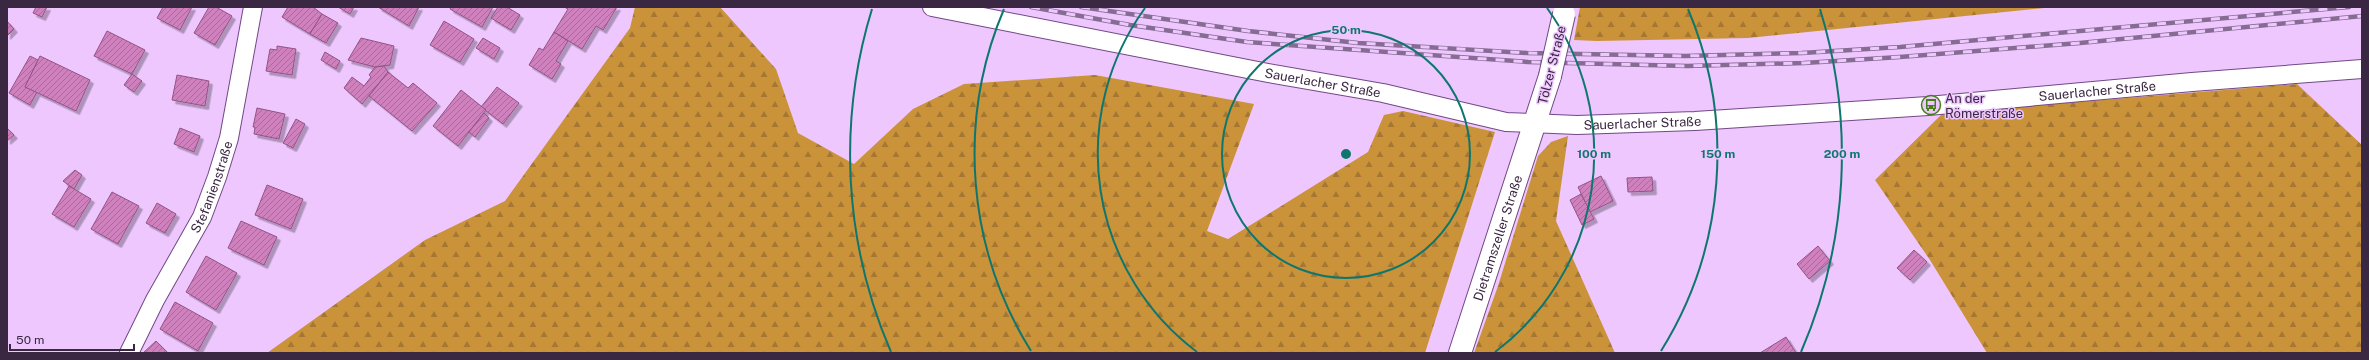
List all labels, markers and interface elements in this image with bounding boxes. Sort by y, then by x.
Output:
text: 50 m [1331,23,1361,37]
street label: Tölzer Straße [1535,24,1569,106]
street label: Sauerlacher Straße [1263,65,1382,100]
street label: Sauerlacher Straße [2038,78,2156,103]
place label: An der Römerstraße [1945,91,2023,121]
bus stop icon: An der Römerstraße [1920,94,1942,116]
street label: Sauerlacher Straße [1583,113,1702,132]
street label: Stefanienstraße [187,139,235,235]
centre of rings [1339,147,1353,161]
text: 100 m [1577,147,1611,161]
text: 150 m [1701,147,1735,161]
text: 200 m [1824,147,1860,161]
street label: Dietramszeller Straße [1470,173,1525,303]
scale bar [10,326,134,352]
text: 50 m [16,333,44,347]

